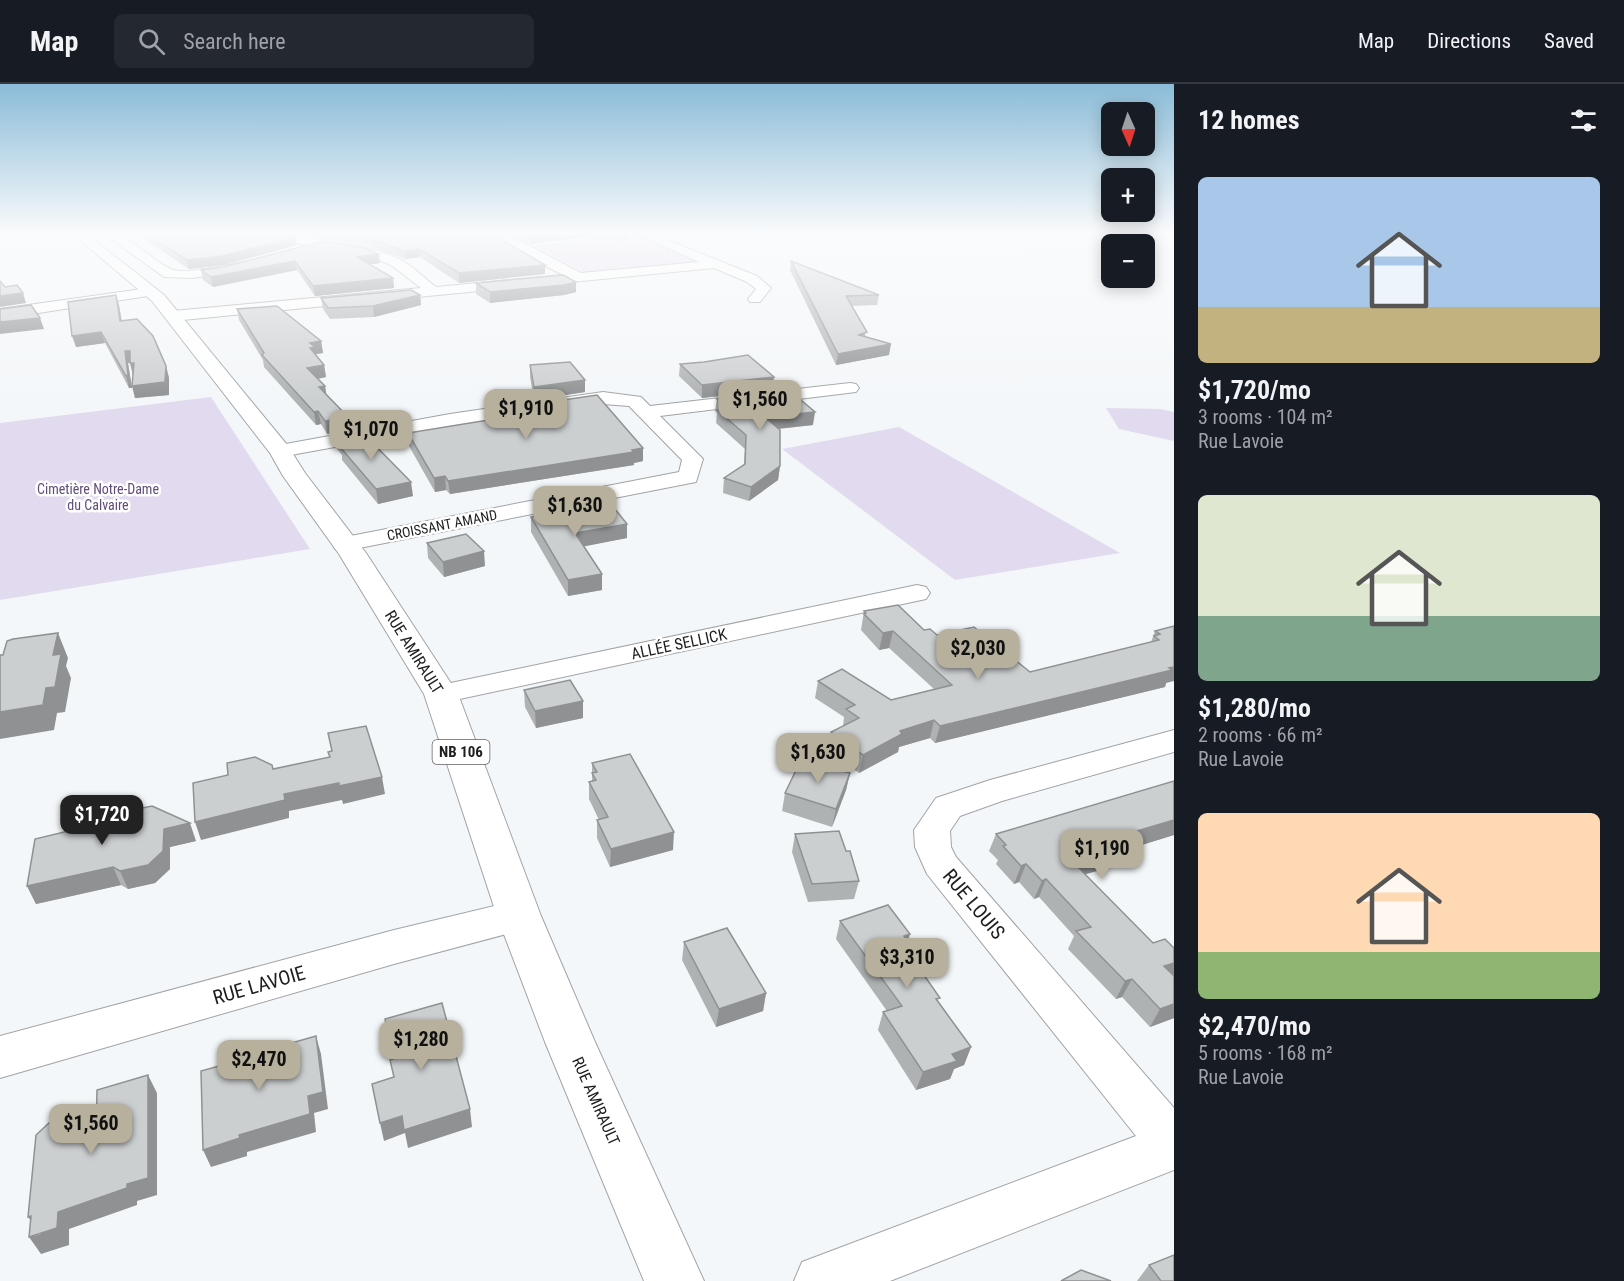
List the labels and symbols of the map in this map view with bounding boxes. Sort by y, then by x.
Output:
north arrow [1101,102,1155,156]
pin: $1,560 [711,380,809,431]
pin: $1,910 [477,389,575,440]
pin: $1,070 [322,410,420,461]
park label: Cimetière Notre-Dame du Calvaire [37,481,159,513]
pin: $1,630 [526,486,624,537]
street label: CROISSANT AMAND [385,506,499,544]
street label: RUE AMIRAULT [381,607,447,697]
street label: ALLÉE SELLICK [629,625,729,663]
pin: $2,030 [929,629,1027,680]
pin: $1,630 [769,733,867,784]
road number: NB 106 [432,740,490,764]
pin: $1,720 [53,795,151,846]
pin: $1,190 [1053,829,1151,880]
street label: RUE LOUIS [938,864,1010,944]
pin: $3,310 [858,938,956,989]
street label: RUE LAVOIE [210,960,308,1010]
pin: $1,280 [372,1020,470,1071]
pin: $2,470 [210,1040,308,1091]
street label: RUE AMIRAULT [568,1054,624,1148]
pin: $1,560 [42,1104,140,1155]

